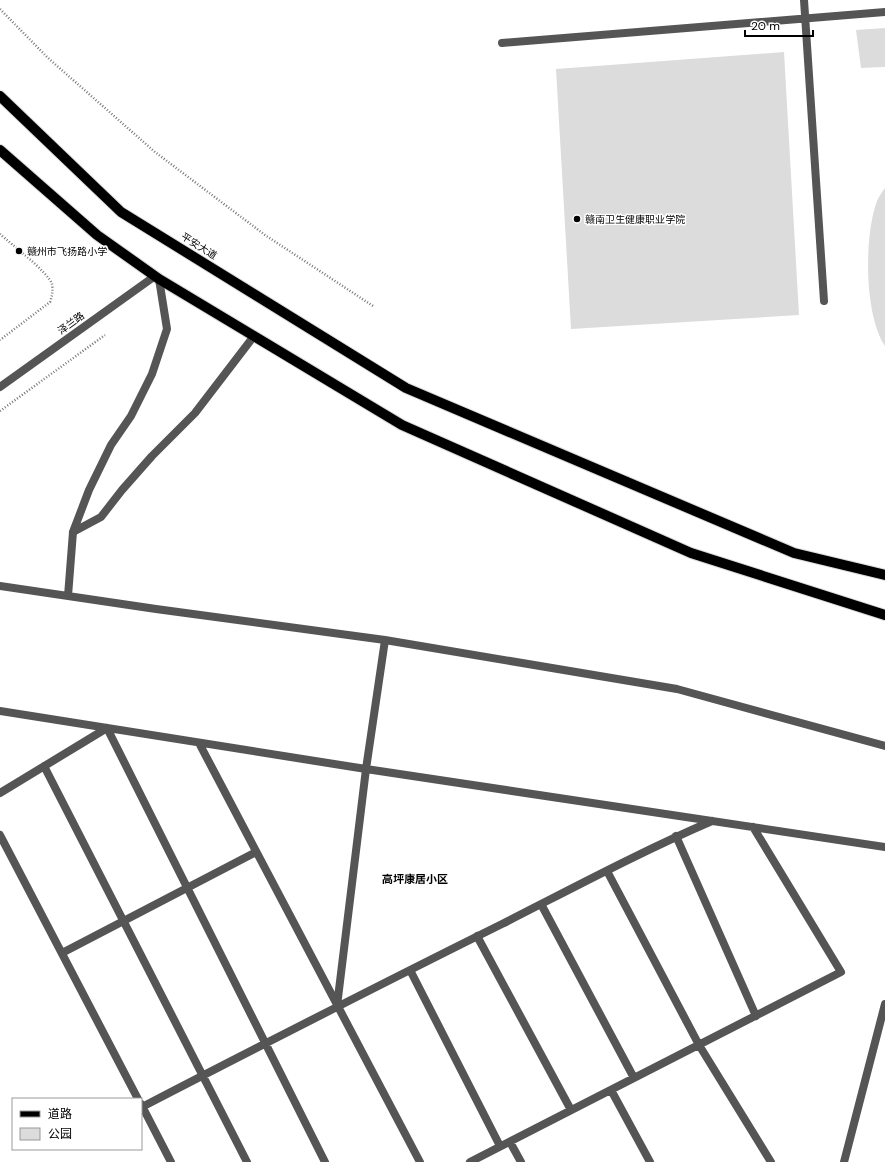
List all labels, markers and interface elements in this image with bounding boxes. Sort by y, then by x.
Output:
scale bar [745,12,813,38]
text: 20 m [751,18,780,34]
place label: 赣南卫生健康职业学院 [585,213,685,226]
marker: 赣南卫生健康职业学院 [572,214,582,224]
street label: 平安大道 [179,230,219,262]
place label: 赣州市飞扬路小学 [27,245,107,258]
marker: 赣州市飞扬路小学 [14,246,24,256]
street label: 泽兰路 [55,309,87,337]
district label: 高坪康居小区 [382,872,448,886]
legend [12,1098,142,1150]
text: 道路 [48,1106,72,1122]
text: 公园 [48,1126,72,1142]

